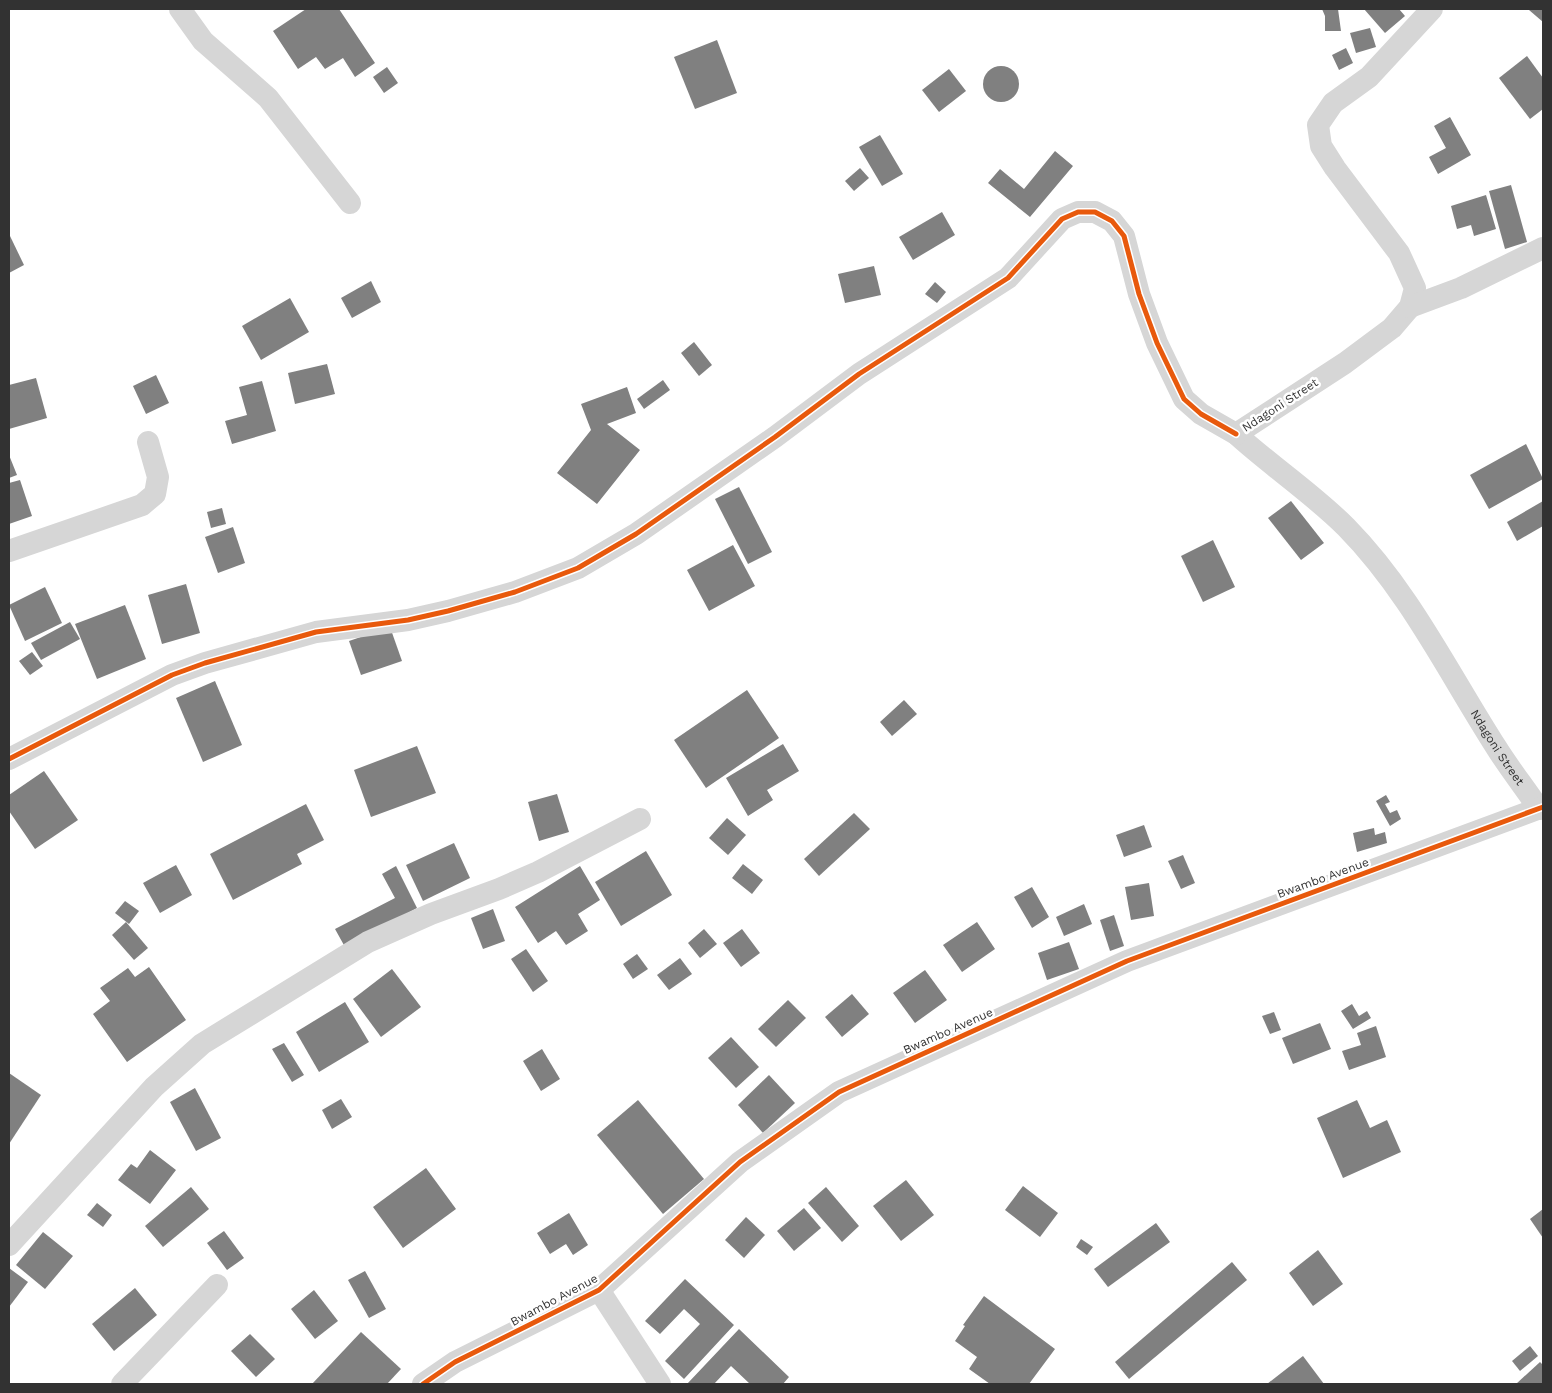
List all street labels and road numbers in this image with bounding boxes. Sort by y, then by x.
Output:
street label: Ndagoni Street [1240,375,1320,435]
street label: Ndagoni Street [1468,707,1527,788]
street label: Bwambo Avenue [1275,855,1371,901]
street label: Bwambo Avenue [901,1005,995,1057]
street label: Bwambo Avenue [508,1271,600,1329]

